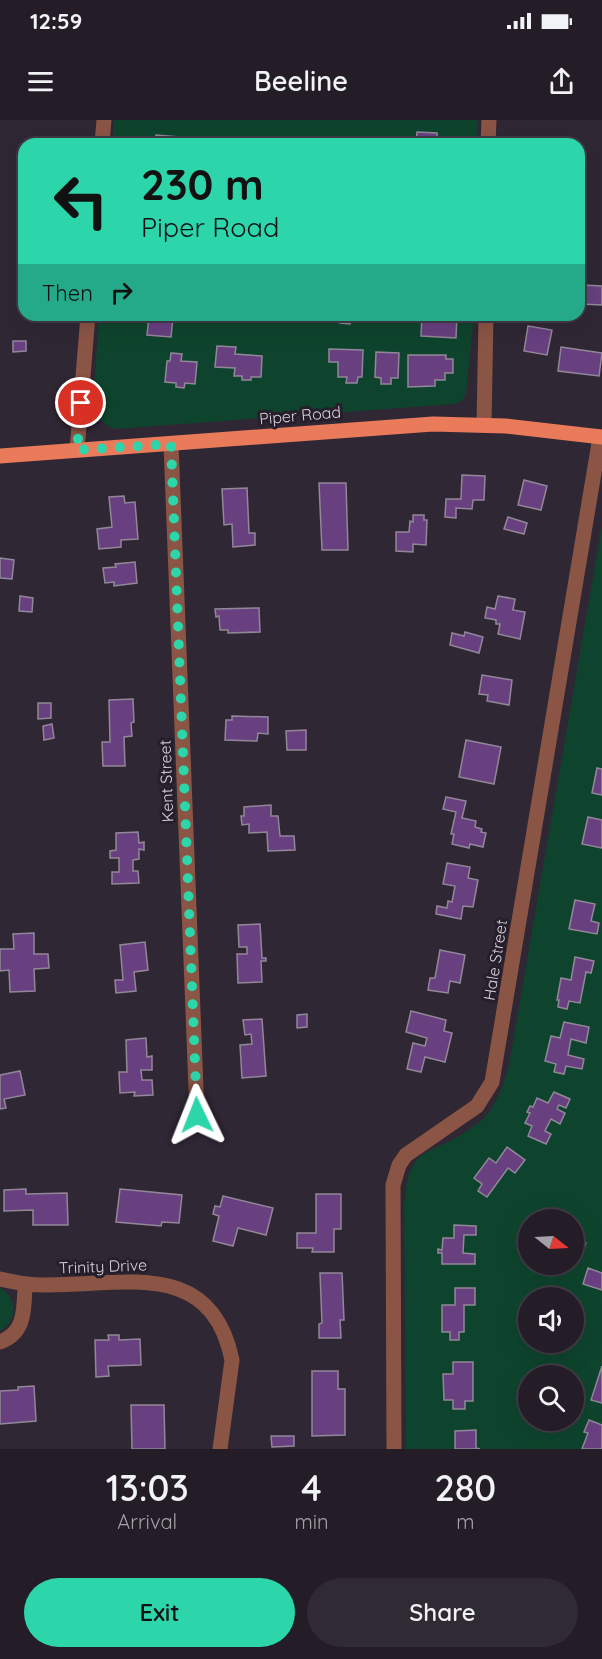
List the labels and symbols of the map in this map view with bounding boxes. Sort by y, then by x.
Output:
pin [55,377,106,428]
street label: Piper Road [258,401,342,429]
street label: Kent Street [155,740,177,822]
street label: Hale Street [479,918,511,1002]
position arrow [165,1083,229,1147]
north arrow [518,1209,584,1275]
street label: Trinity Drive [58,1254,148,1278]

